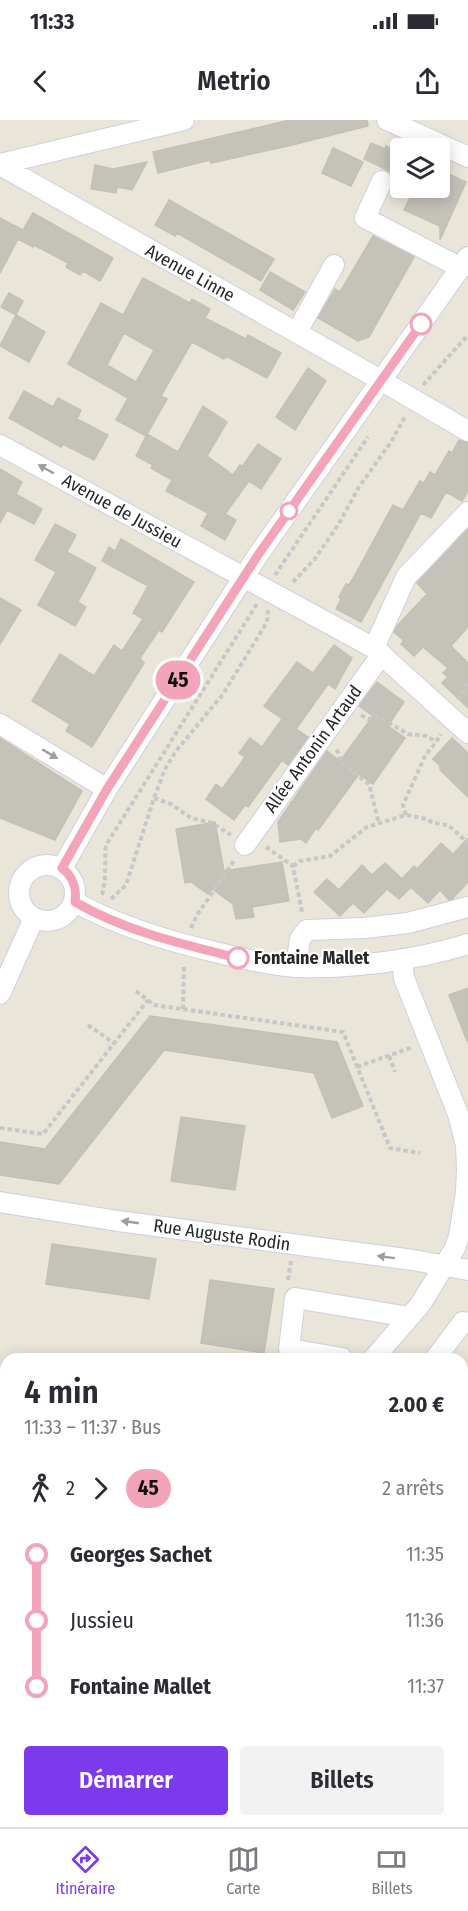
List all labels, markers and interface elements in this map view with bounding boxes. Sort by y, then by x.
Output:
text: 11:33 [30,8,74,35]
icon: back [24,65,57,98]
text: Metrio [197,65,271,97]
icon: share [411,65,444,98]
map controls [390,138,450,198]
button: layers [390,138,450,198]
street label: Avenue Linne [142,239,239,307]
unlabelled marker [410,313,432,335]
one-way arrow [37,464,54,474]
street label: Avenue de Jussieu [58,469,186,553]
unlabelled marker [280,502,298,520]
line badge: 45 [151,660,205,700]
text: 45 [168,667,188,693]
street label: Allée Antonin Artaud [259,681,367,817]
one-way arrow [42,749,59,759]
marker: Fontaine Mallet [227,947,249,969]
place label: Fontaine Mallet [254,947,370,969]
street label: Rue Auguste Rodin [152,1215,292,1255]
one-way arrow [120,1218,139,1227]
one-way arrow [376,1252,395,1262]
text: 4 min [24,1372,99,1412]
text: 2.00 € [389,1391,444,1418]
text: 11:33 – 11:37 · Bus [24,1415,161,1439]
icon: walk [24,1472,57,1505]
icon: forward [84,1472,117,1505]
text: 45 [138,1475,159,1501]
text: 2 [66,1476,75,1500]
text: 2 arrêts [382,1476,444,1500]
text: Georges Sachet [70,1541,212,1568]
text: 11:35 [406,1542,444,1566]
text: Jussieu [70,1607,134,1634]
text: 11:36 [405,1608,444,1632]
text: Fontaine Mallet [70,1673,211,1700]
text: 11:37 [407,1674,444,1698]
button: Démarrer [24,1746,228,1815]
button: Billets [240,1746,444,1815]
tab: Itinéraire [55,1843,115,1898]
tab: Carte [226,1843,260,1898]
tab: Billets [371,1843,413,1898]

